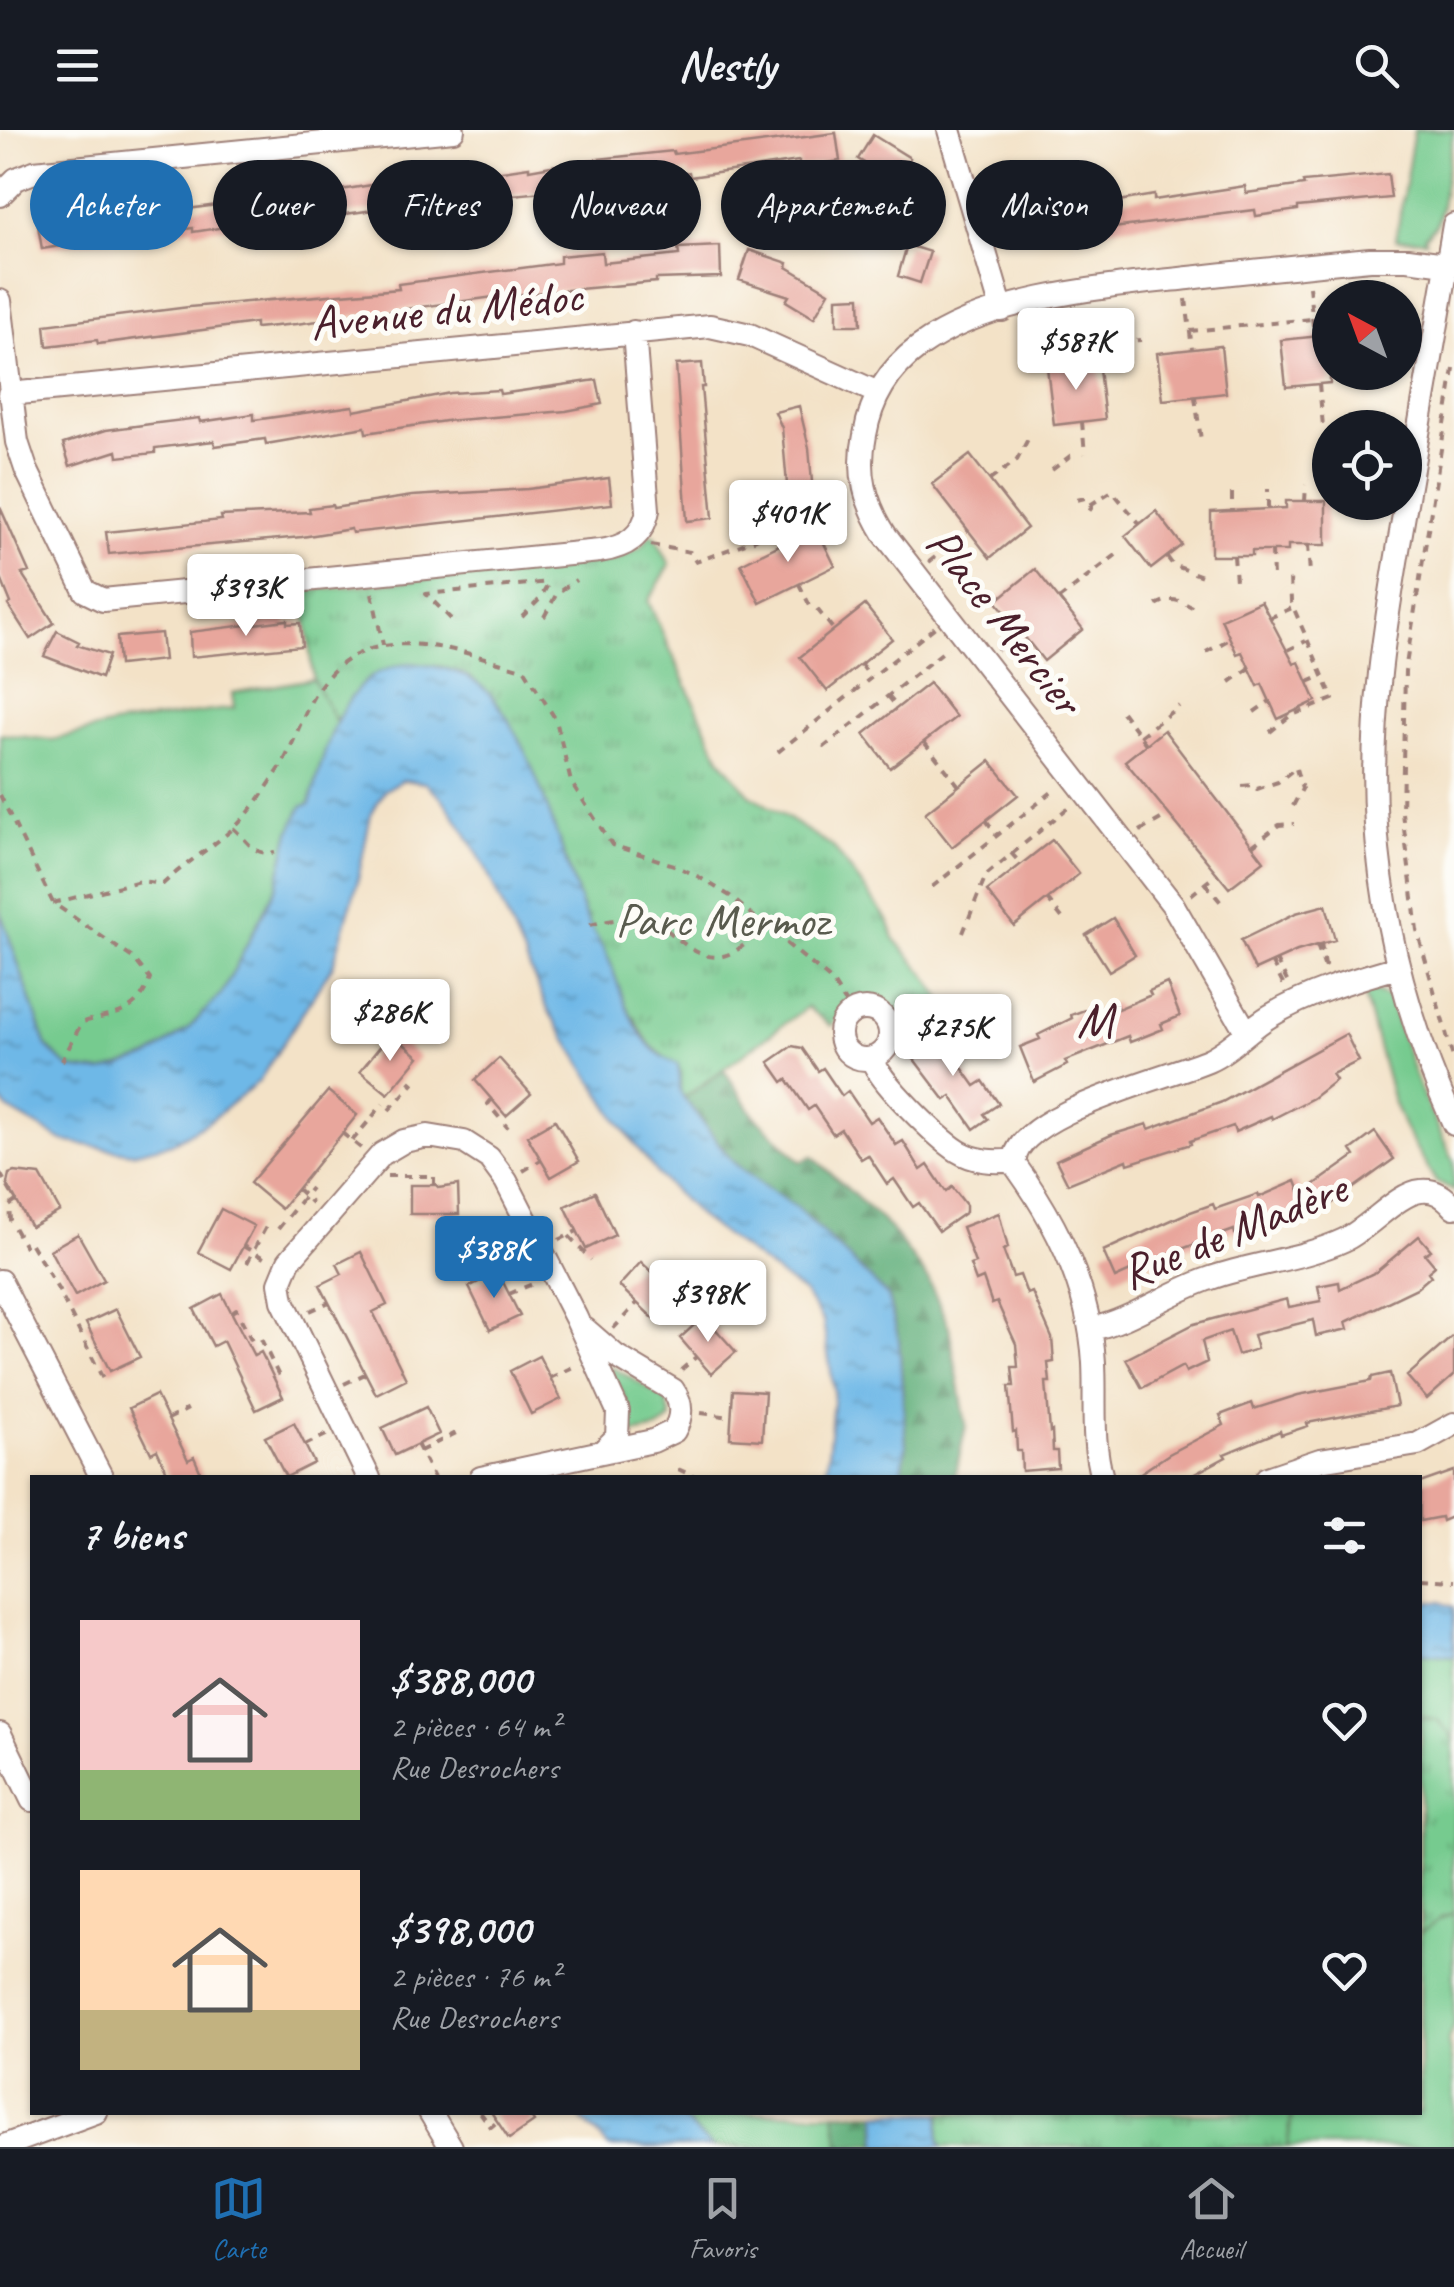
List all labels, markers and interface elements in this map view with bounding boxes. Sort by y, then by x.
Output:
text: Nestly [678,37,776,94]
icon: menu [50,38,105,93]
icon: search [1349,38,1404,93]
chip: Acheter [30,160,193,250]
chip: Louer [213,160,347,250]
chip: Filtres [367,160,513,250]
chip: Nouveau [533,160,701,250]
chip: Appartement [721,160,946,250]
chip: Maison [966,160,1123,250]
street label: Avenue du Médoc [307,265,587,353]
north arrow [1312,280,1422,390]
map controls [1312,280,1422,520]
pin: $587K [1006,308,1146,393]
text: $587K [1039,320,1113,361]
button: locate [1312,410,1422,520]
pin: $401K [718,480,858,565]
text: $401K [751,492,825,533]
street label: Place Mercier [913,515,1100,730]
pin: $393K [176,554,316,639]
text: $393K [209,566,283,607]
park label: Parc Mermoz [615,890,833,950]
pin: $286K [320,979,460,1064]
district label: M [1077,988,1117,1051]
text: $286K [353,991,427,1032]
pin: $275K [883,994,1023,1079]
text: $275K [916,1006,990,1047]
street label: Rue de Madère [1112,1156,1358,1302]
pin: $388K [424,1216,564,1301]
text: $388K [457,1228,531,1269]
pin: $398K [638,1260,778,1345]
text: $398K [671,1272,745,1313]
icon: filters [1317,1508,1372,1563]
text: 7 biens [80,1509,184,1562]
text: $388,000 [390,1653,531,1706]
icon: home [160,1660,280,1780]
icon: heart [1317,1693,1372,1748]
text: 2 pièces · 64 m² [390,1706,559,1747]
text: Rue Desrochers [390,1747,558,1788]
text: $398,000 [390,1903,530,1956]
icon: home [160,1910,280,2030]
icon: heart [1317,1943,1372,1998]
text: 2 pièces · 76 m² [390,1956,559,1997]
text: Rue Desrochers [390,1997,558,2038]
tab: Carte [211,2171,266,2266]
tab: Favoris [689,2171,757,2266]
tab: Accueil [1179,2171,1243,2266]

